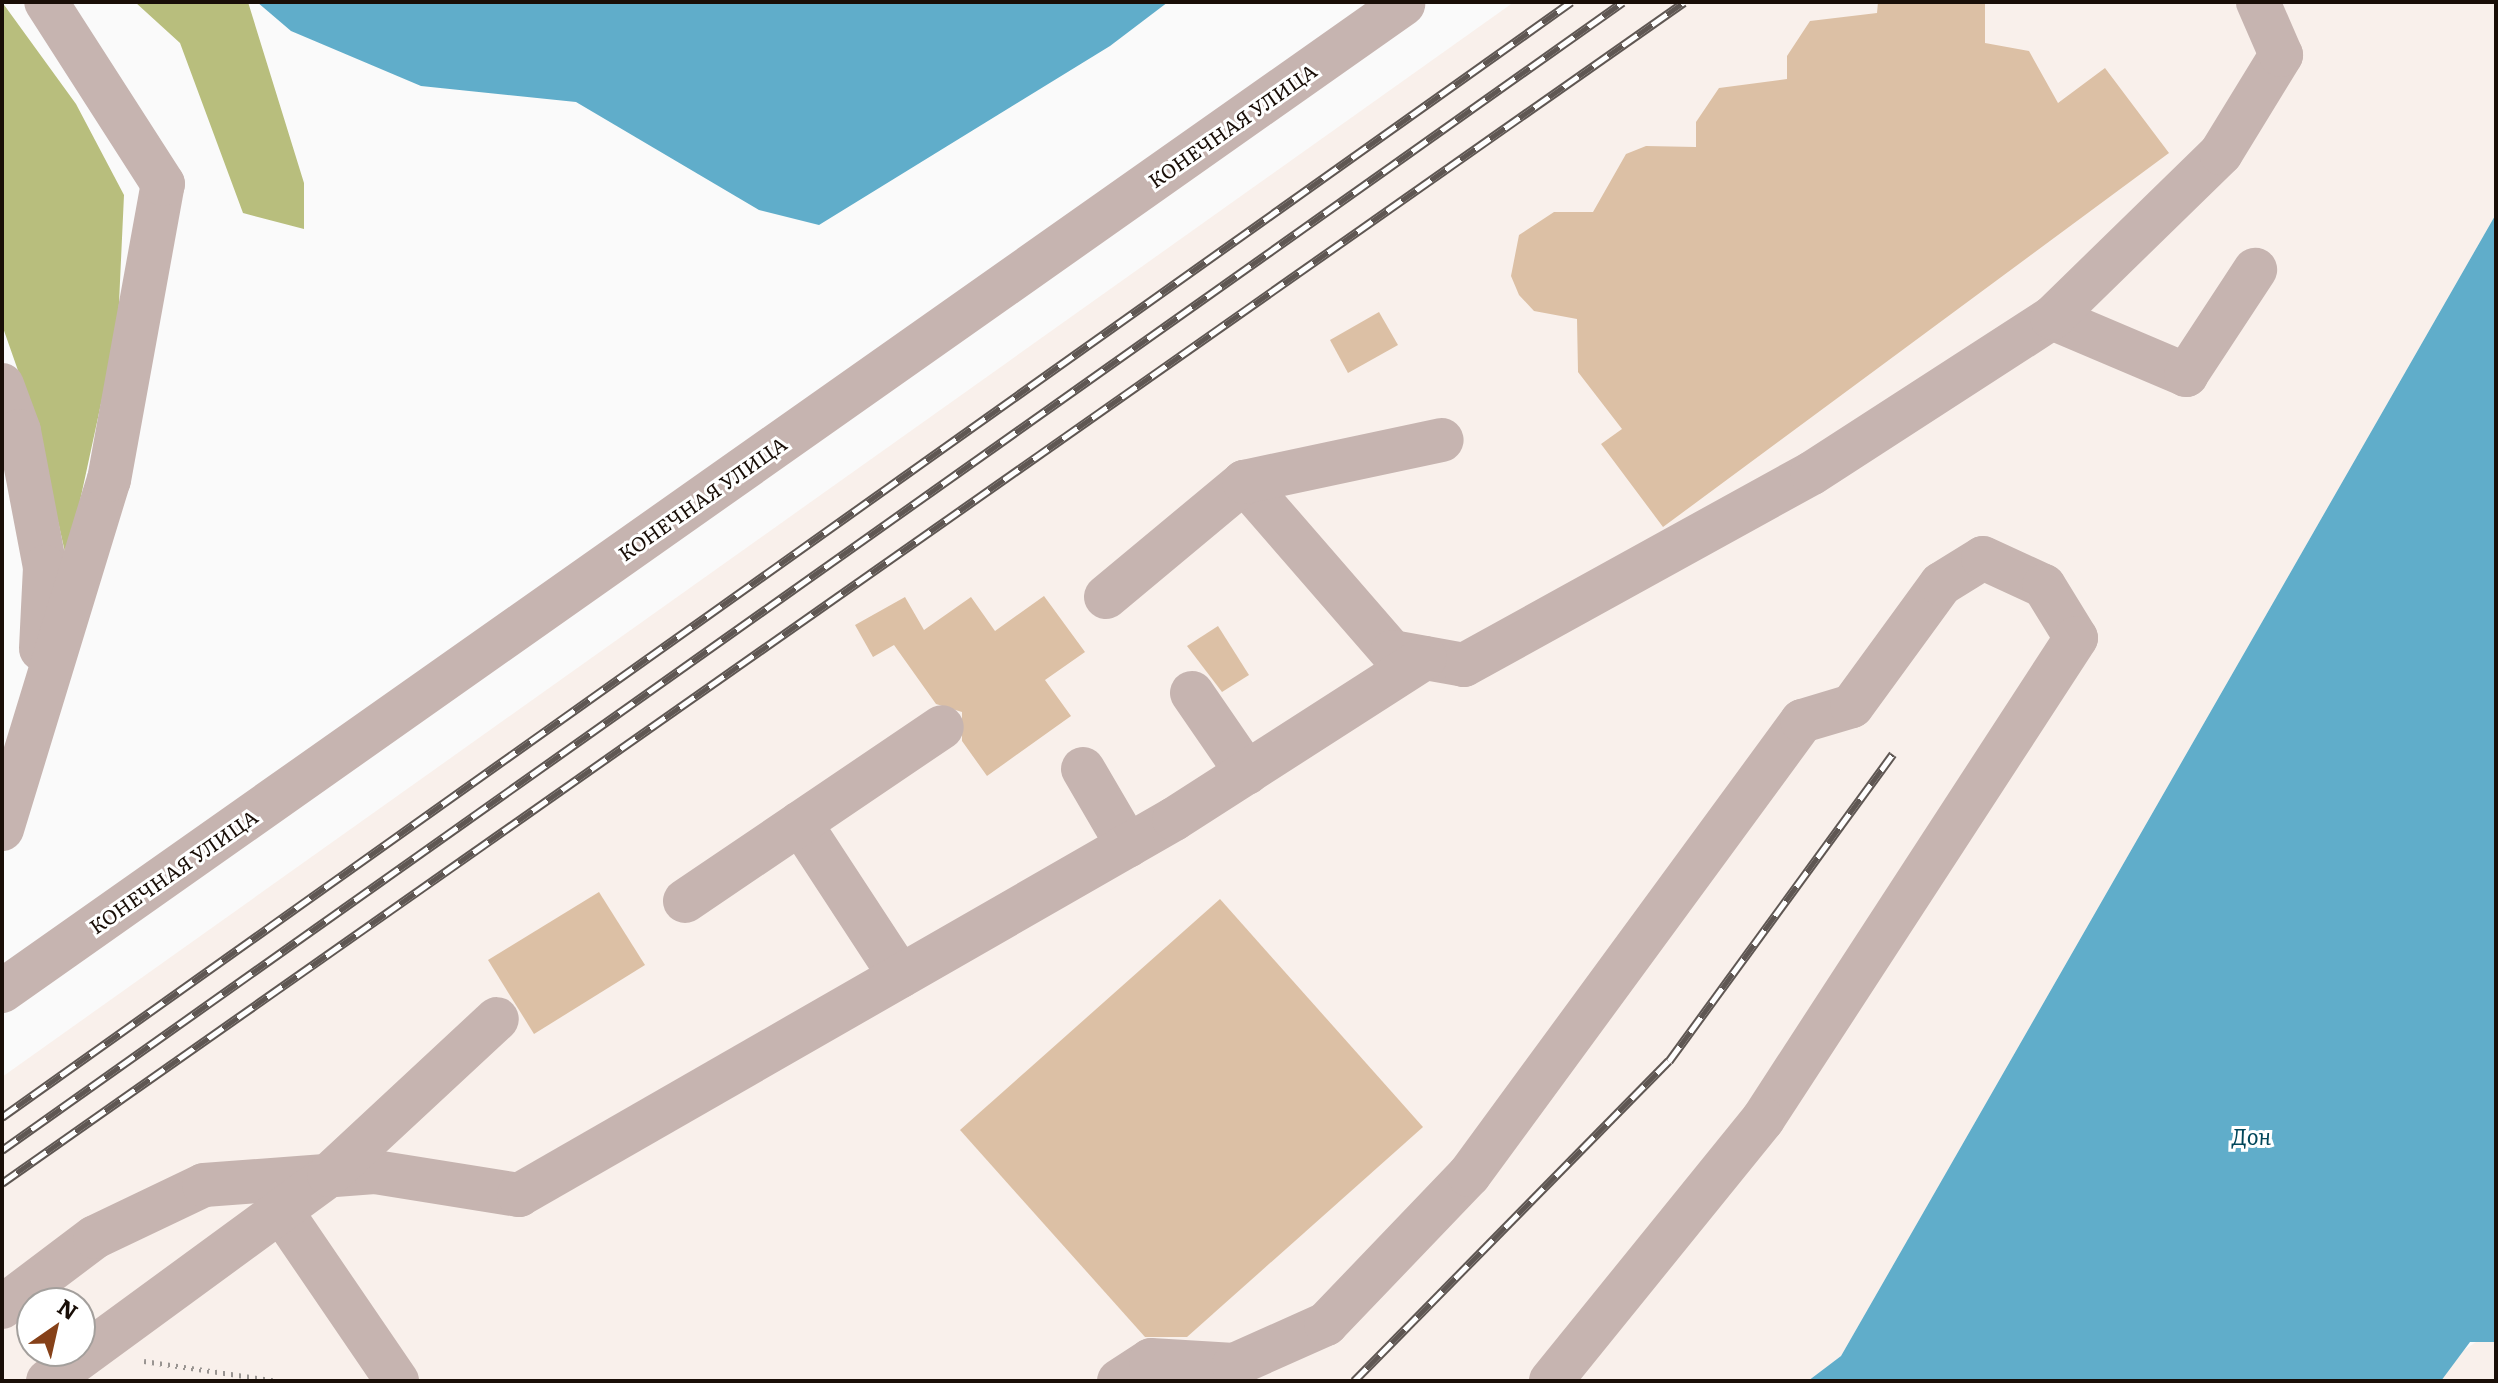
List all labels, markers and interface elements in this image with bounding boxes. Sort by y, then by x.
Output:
street label: КОНЕЧНАЯ УЛИЦА [1143,58,1321,192]
street label: КОНЕЧНАЯ УЛИЦА [613,431,791,565]
street label: КОНЕЧНАЯ УЛИЦА [84,804,262,938]
water label: Дон [2231,1123,2271,1149]
north arrow [16,1287,96,1367]
text: N [52,1290,85,1327]

